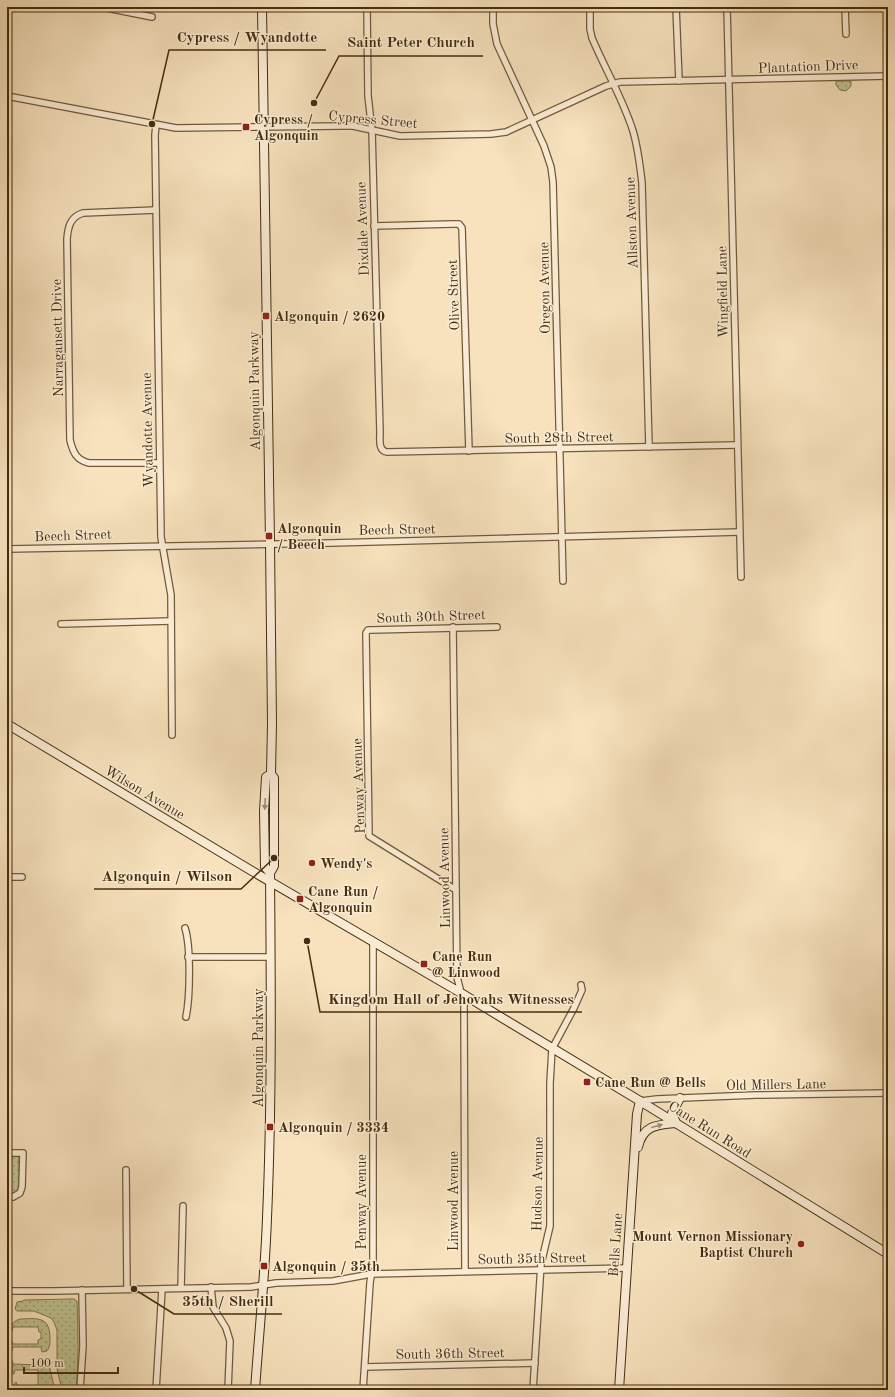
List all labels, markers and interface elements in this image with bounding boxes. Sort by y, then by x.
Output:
callout: Cypress / Wyandotte [169,23,326,50]
callout: Saint Peter Church [339,29,483,56]
text: Cypress / Wyandotte [177,31,317,46]
text: Saint Peter Church [347,36,475,51]
street label: Plantation Drive [758,58,858,76]
street label: Cypress Street [328,109,418,131]
place label: Cypress / Algonquin [254,113,319,143]
marker: Cypress / Algonquin [241,122,251,132]
street label: Allston Avenue [623,177,641,269]
street label: Dixdale Avenue [354,182,372,276]
street label: Oregon Avenue [537,242,553,334]
street label: Wingfield Lane [715,246,731,338]
street label: Olive Street [446,259,462,331]
street label: Narragansett Drive [50,279,66,397]
place label: Algonquin / 2620 [274,310,385,325]
marker: Algonquin / 2620 [261,311,271,321]
street label: Algonquin Parkway [247,330,263,451]
street label: Wyandotte Avenue [140,372,156,488]
street label: South 28th Street [504,430,614,446]
place label: Algonquin / Beech [277,522,342,553]
street label: Beech Street [358,522,436,538]
street label: Beech Street [34,528,112,544]
marker: Algonquin / Beech [264,531,274,541]
street label: South 30th Street [376,608,486,626]
street label: Penway Avenue [350,738,368,834]
street label: Wilson Avenue [102,763,187,822]
one-way arrow [261,798,268,810]
street label: Linwood Avenue [437,828,453,928]
place label: Wendy's [320,857,372,871]
marker: Wendy's [307,858,317,868]
callout: Algonquin / Wilson [94,862,241,889]
text: Algonquin / Wilson [102,870,232,885]
place label: Cane Run / Algonquin [308,885,379,915]
marker: Cane Run / Algonquin [295,894,305,904]
place label: Cane Run @ Linwood [432,950,501,980]
marker: Cane Run @ Linwood [419,959,429,969]
callout: Kingdom Hall of Jehovahs Witnesses [320,985,582,1012]
street label: Algonquin Parkway [252,988,266,1108]
text: Kingdom Hall of Jehovahs Witnesses [328,993,574,1008]
place label: Cane Run @ Bells [595,1076,706,1090]
marker: Cane Run @ Bells [582,1077,592,1087]
street label: Old Millers Lane [726,1077,826,1093]
street label: Cane Run Road [666,1099,753,1161]
place label: Algonquin / 3334 [278,1121,389,1136]
marker: Algonquin / 3334 [265,1122,275,1132]
one-way arrow [650,1123,663,1129]
street label: Hudson Avenue [530,1137,546,1232]
street label: Linwood Avenue [447,1151,461,1251]
street label: Penway Avenue [355,1154,369,1250]
street label: Bells Lane [607,1213,625,1277]
place label: Mount Vernon Missionary Baptist Church [632,1230,793,1260]
marker: Mount Vernon Missionary Baptist Church [796,1239,806,1249]
street label: South 35th Street [477,1251,587,1267]
place label: Algonquin / 35th [272,1260,380,1275]
marker: Algonquin / 35th [259,1261,269,1271]
callout: 35th / Sherill [174,1287,282,1314]
text: 35th / Sherill [182,1295,274,1310]
street label: South 36th Street [395,1346,505,1362]
scale bar [24,1349,118,1375]
text: 100 m [30,1358,64,1370]

